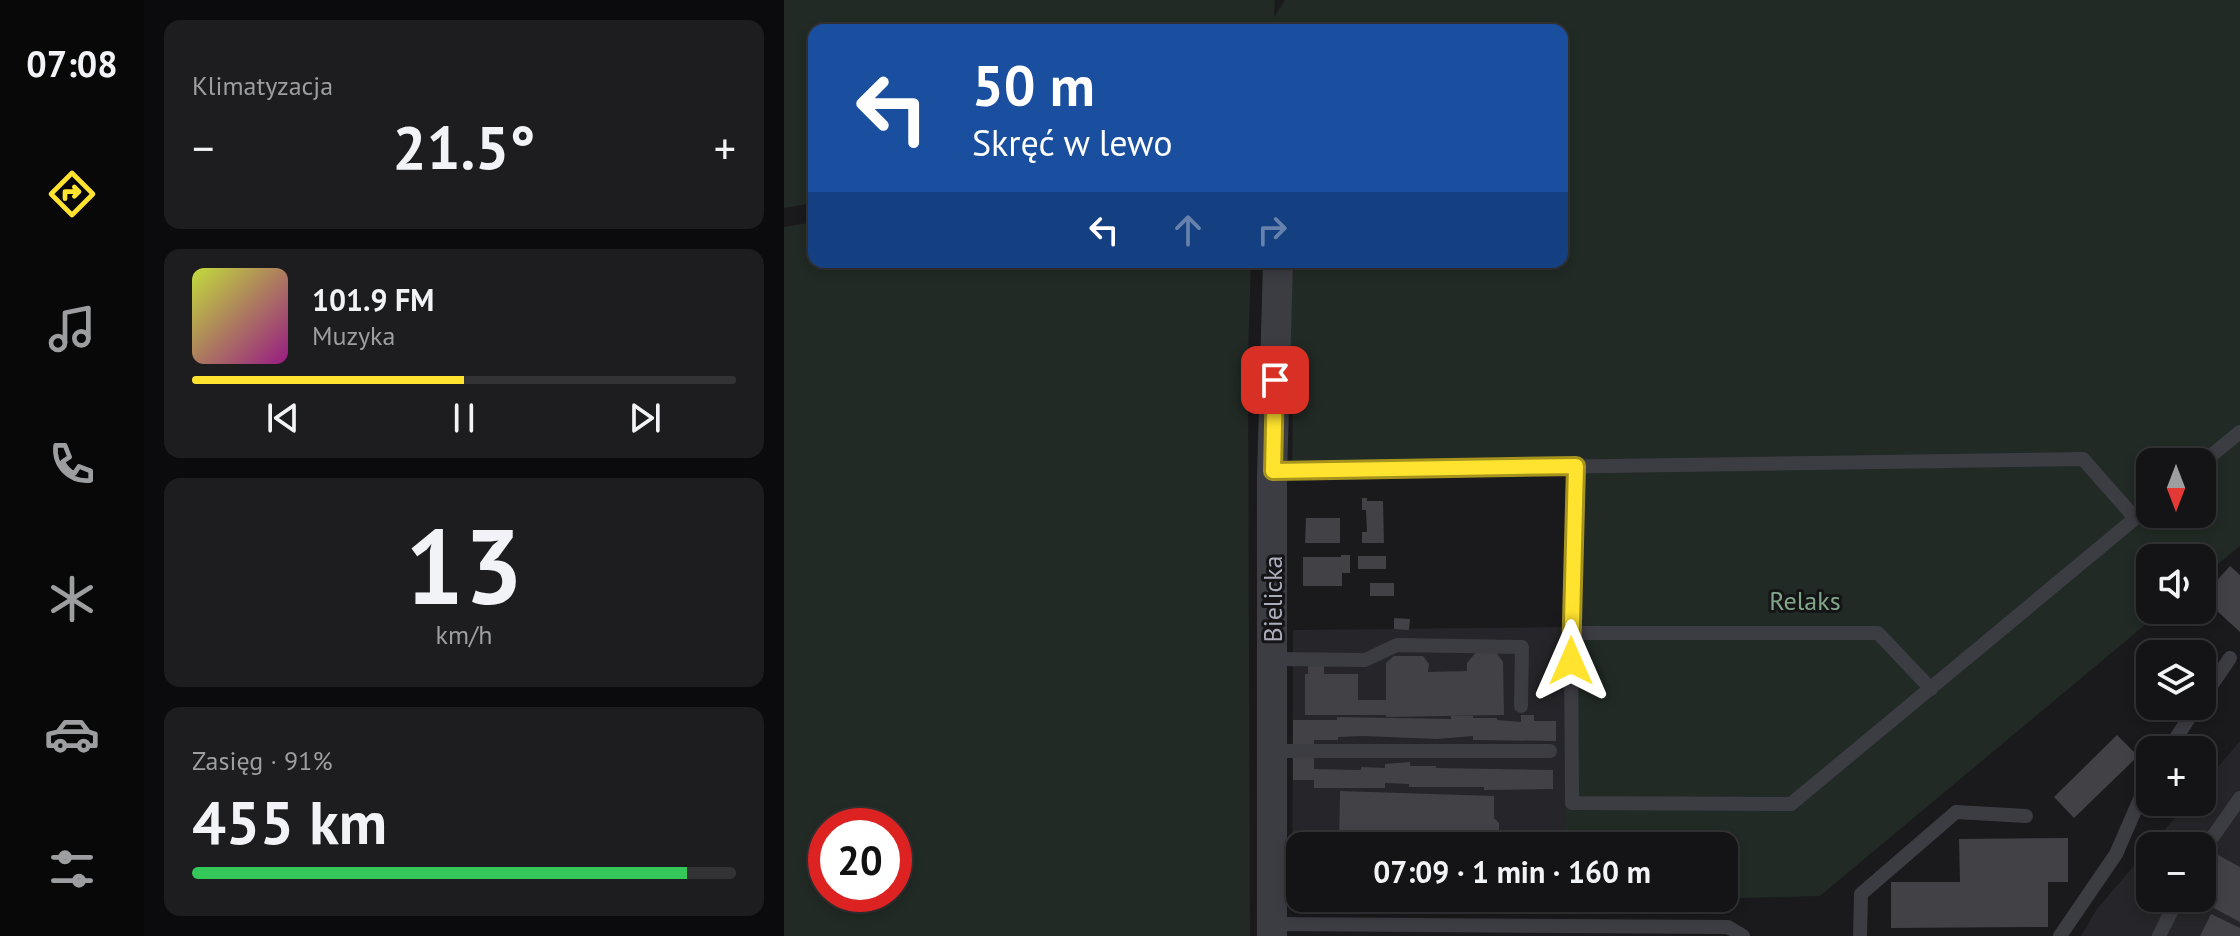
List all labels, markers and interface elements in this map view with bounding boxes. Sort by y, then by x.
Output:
text: 07:08 [26,40,118,87]
text: 50 m [972,49,1095,121]
icon: left [840,56,944,160]
text: Klimatyzacja [192,69,333,102]
text: 21.5° [392,108,536,186]
text: − [192,119,214,176]
text: + [714,119,736,176]
text: Skręć w lewo [972,119,1172,166]
icon: directions [44,166,100,222]
icon: left [1082,208,1126,252]
icon: ahead [1166,208,1210,252]
icon: right [1250,208,1294,252]
text: 101.9 FM [312,280,434,319]
icon: music [44,301,100,357]
text: Muzyka [312,319,395,352]
pin [1241,346,1309,414]
icon: arrive [1253,358,1297,402]
icon: previous [261,396,305,440]
icon: pause [442,396,486,440]
icon: next [623,396,667,440]
icon: phone [44,436,100,492]
north arrow [2136,448,2216,528]
map controls [2136,448,2216,912]
text: 13 [405,498,523,633]
button: sound [2136,544,2216,624]
street label: Bielicka [1256,556,1289,643]
icon: climate [44,571,100,627]
park label: Relaks [1769,584,1841,617]
text: km/h [436,618,493,651]
position arrow [1529,619,1613,703]
button: layers [2136,640,2216,720]
icon: car [44,706,100,762]
button: + [2136,736,2216,816]
text: Zasięg · 91% [192,744,333,777]
text: 455 km [192,783,387,861]
speed limit sign: 20 [808,808,912,912]
button: − [2136,832,2216,912]
icon: filters [44,841,100,897]
text: 07:09 · 1 min · 160 m [1373,852,1651,891]

